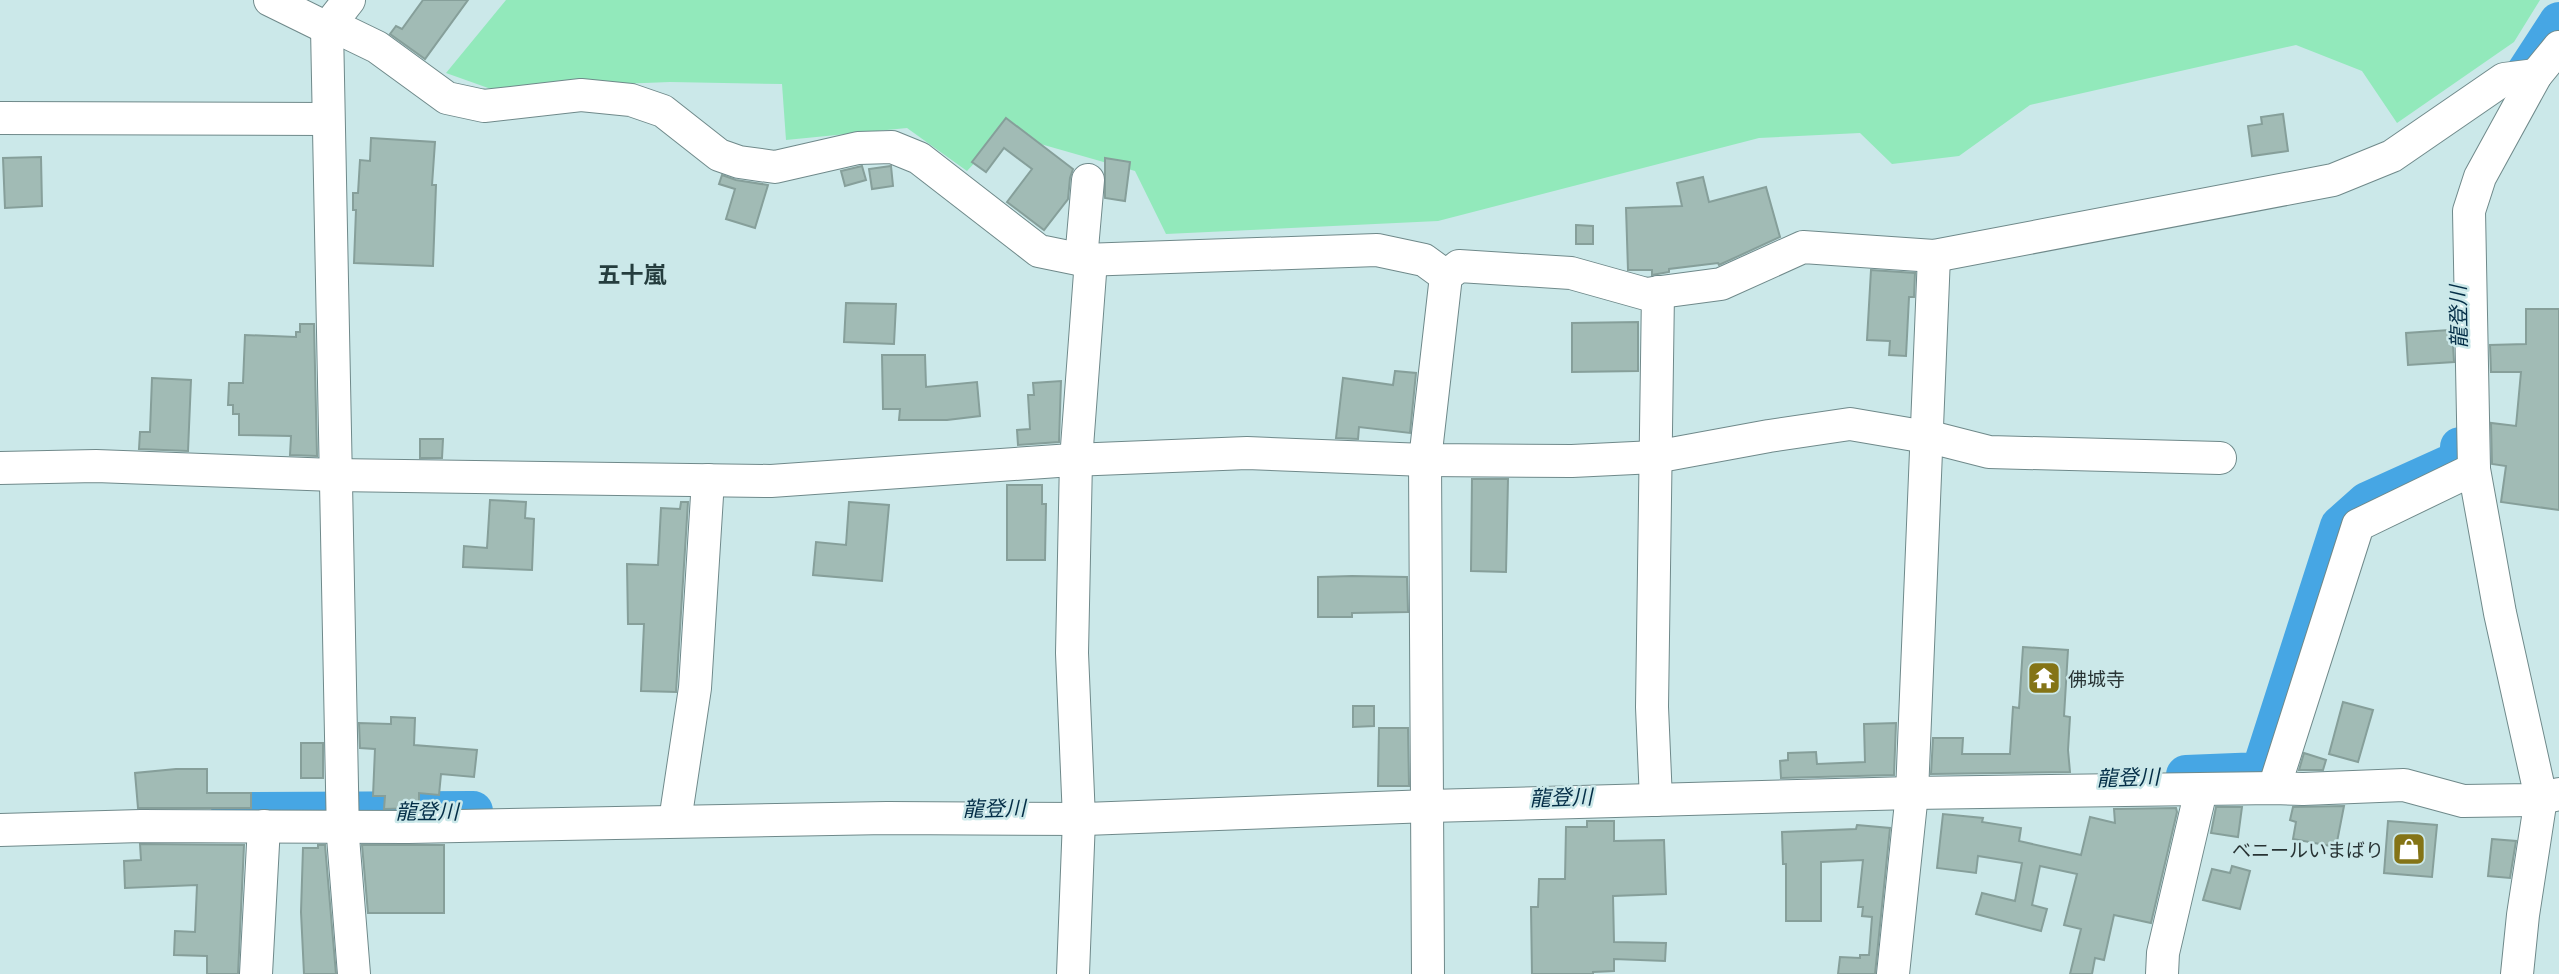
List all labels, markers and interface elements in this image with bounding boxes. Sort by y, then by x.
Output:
district label: 五十嵐 [598,260,667,288]
water label: 龍登川 [2444,283,2472,349]
temple icon: 佛城寺 [2025,659,2063,697]
place label: 佛城寺 [2068,667,2125,690]
water label: 龍登川 [2096,763,2162,791]
water label: 龍登川 [1529,783,1595,811]
water label: 龍登川 [962,794,1028,822]
water label: 龍登川 [396,798,460,824]
shop icon: べニールいまばり [2390,830,2428,868]
place label: べニールいまばり [2232,838,2384,861]

